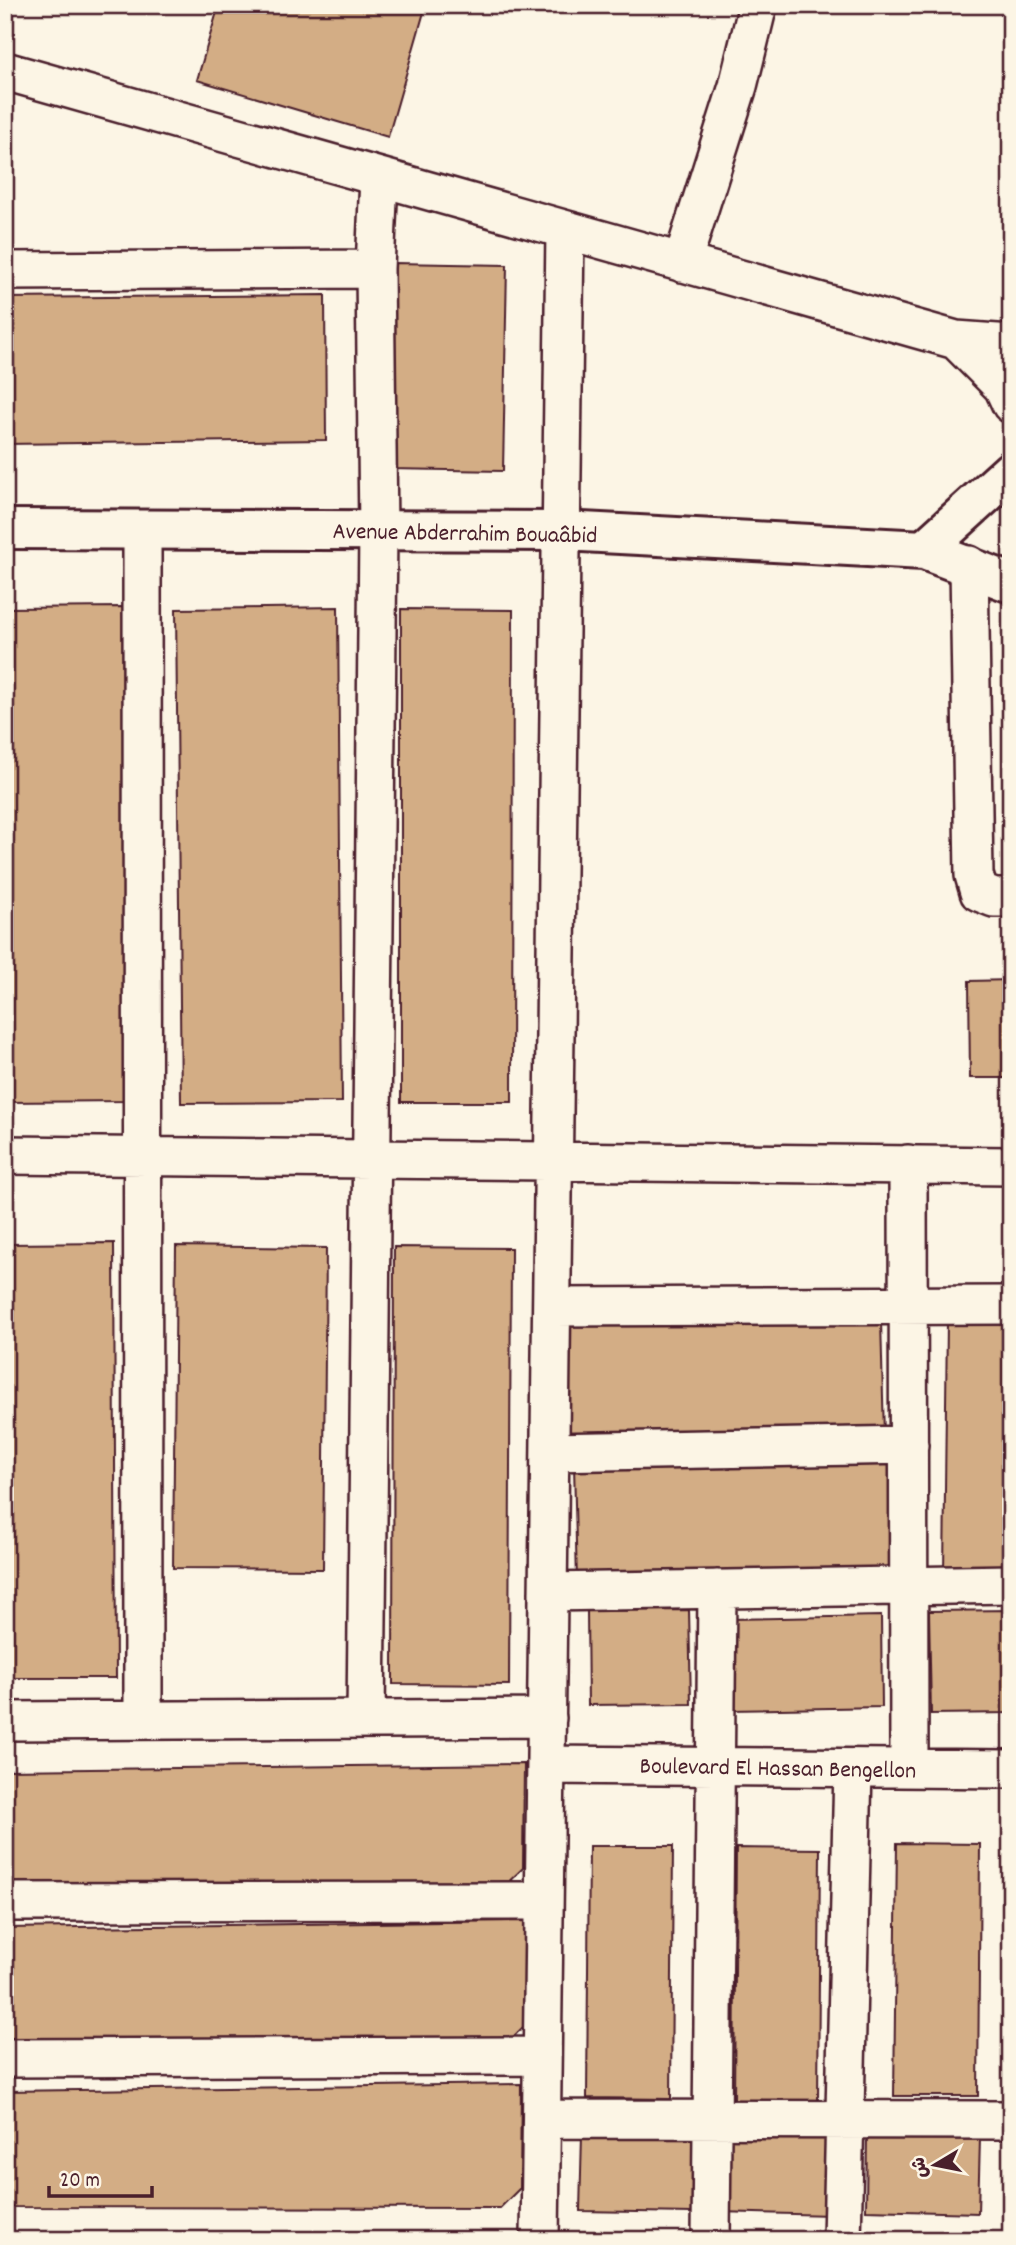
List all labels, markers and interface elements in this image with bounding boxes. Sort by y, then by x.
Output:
street label: Avenue Abderrahim Bouaâbid [332,516,598,554]
street label: Boulevard El Hassan Bengellon [639,1751,917,1789]
north arrow [900,2130,970,2200]
scale bar [49,2154,152,2198]
text: ش [907,2155,937,2180]
text: 20 m [60,2167,100,2197]

